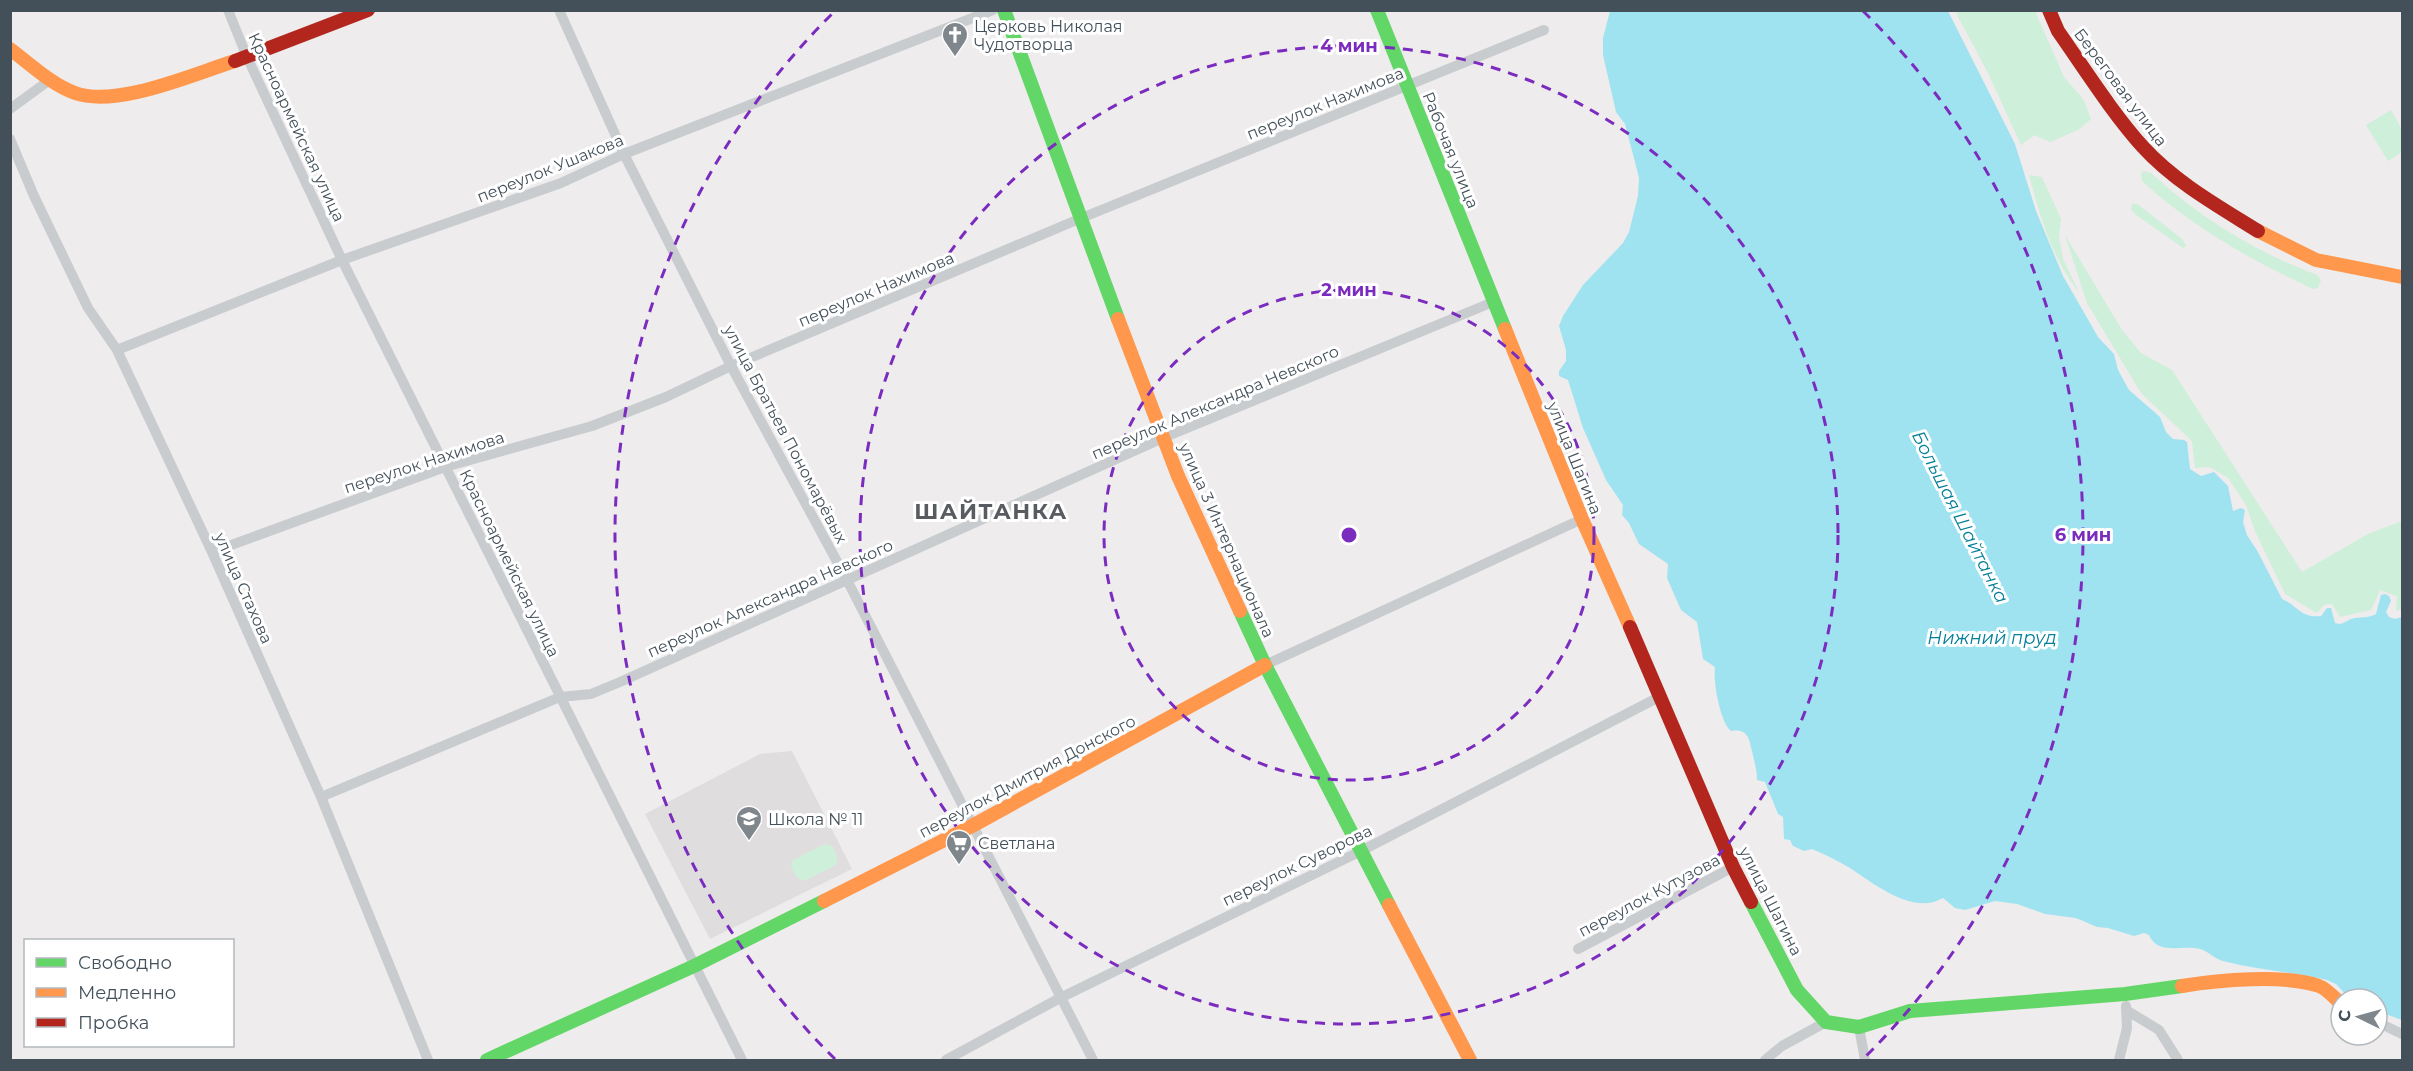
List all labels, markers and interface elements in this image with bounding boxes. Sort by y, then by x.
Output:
place label: Церковь Николая Чудотворца [974,17,1122,54]
church icon: Церковь Николая Чудотворца [940,20,970,58]
street label: Береговая улица [2070,25,2171,150]
street label: Красноармейская улица [244,30,349,225]
text: 4 мин [1320,35,1378,57]
street label: переулок Нахимова [1244,63,1406,144]
street label: Рабочая улица [1419,89,1483,211]
street label: переулок Ушакова [474,130,626,207]
street label: переулок Нахимова [795,248,957,331]
text: 2 мин [1321,279,1377,301]
street label: улица Братьев Пономарёвых [719,321,852,547]
street label: переулок Александра Невского [1089,342,1342,463]
street label: улица Шагина [1543,398,1606,517]
water label: Большая Шайтанка [1907,427,2013,607]
street label: переулок Нахимова [342,428,507,497]
street label: улица 3 Интернационала [1175,439,1278,641]
street label: Красноармейская улица [456,466,563,660]
district label: ШАЙТАНКА [914,498,1068,525]
text: 6 мин [2055,524,2111,546]
centre of rings [1339,525,1359,545]
street label: улица Стахова [210,529,277,647]
street label: переулок Александра Невского [644,535,896,661]
water label: Нижний пруд [1927,627,2057,649]
street label: переулок Дмитрия Донского [916,711,1139,842]
school or university icon: Школа № 11 [734,804,764,842]
place label: Школа № 11 [768,810,863,829]
street label: переулок Суворова [1219,821,1375,910]
supermarket icon: Светлана [944,828,974,866]
place label: Светлана [978,834,1055,853]
street label: улица Шагина [1734,843,1806,959]
street label: переулок Кутузова [1575,850,1723,941]
legend [24,939,234,1047]
text: Свободно [78,952,172,974]
text: Медленно [78,982,176,1004]
north arrow [2329,987,2389,1047]
text: С [2335,1009,2355,1022]
text: Пробка [78,1012,149,1034]

